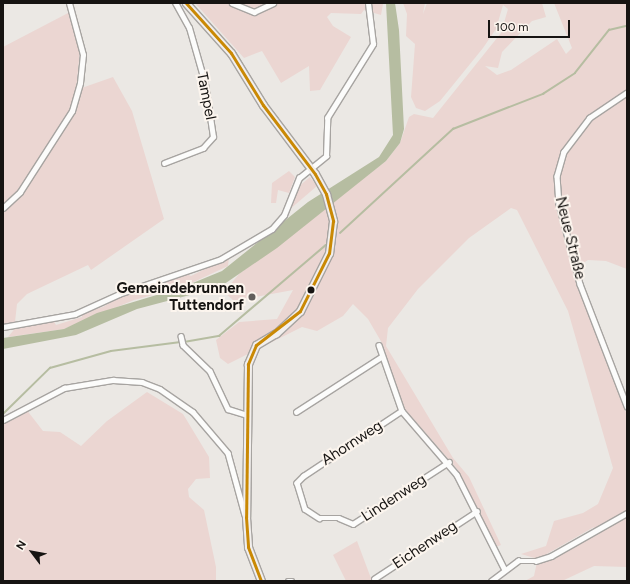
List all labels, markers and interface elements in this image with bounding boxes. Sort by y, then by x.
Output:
scale bar [490,12,572,38]
text: 100 m [495,20,529,34]
street label: Tampel [193,71,219,121]
street label: Neue Straße [551,195,589,281]
place label: Gemeindebrunnen Tuttendorf [116,279,244,314]
unlabelled marker [306,285,316,295]
marker: Gemeindebrunnen Tuttendorf [247,292,257,302]
street label: Ahornweg [318,417,386,469]
street label: Lindenweg [358,470,430,526]
street label: Eichenweg [389,517,461,573]
north arrow [12,532,52,572]
text: N [14,538,29,552]

